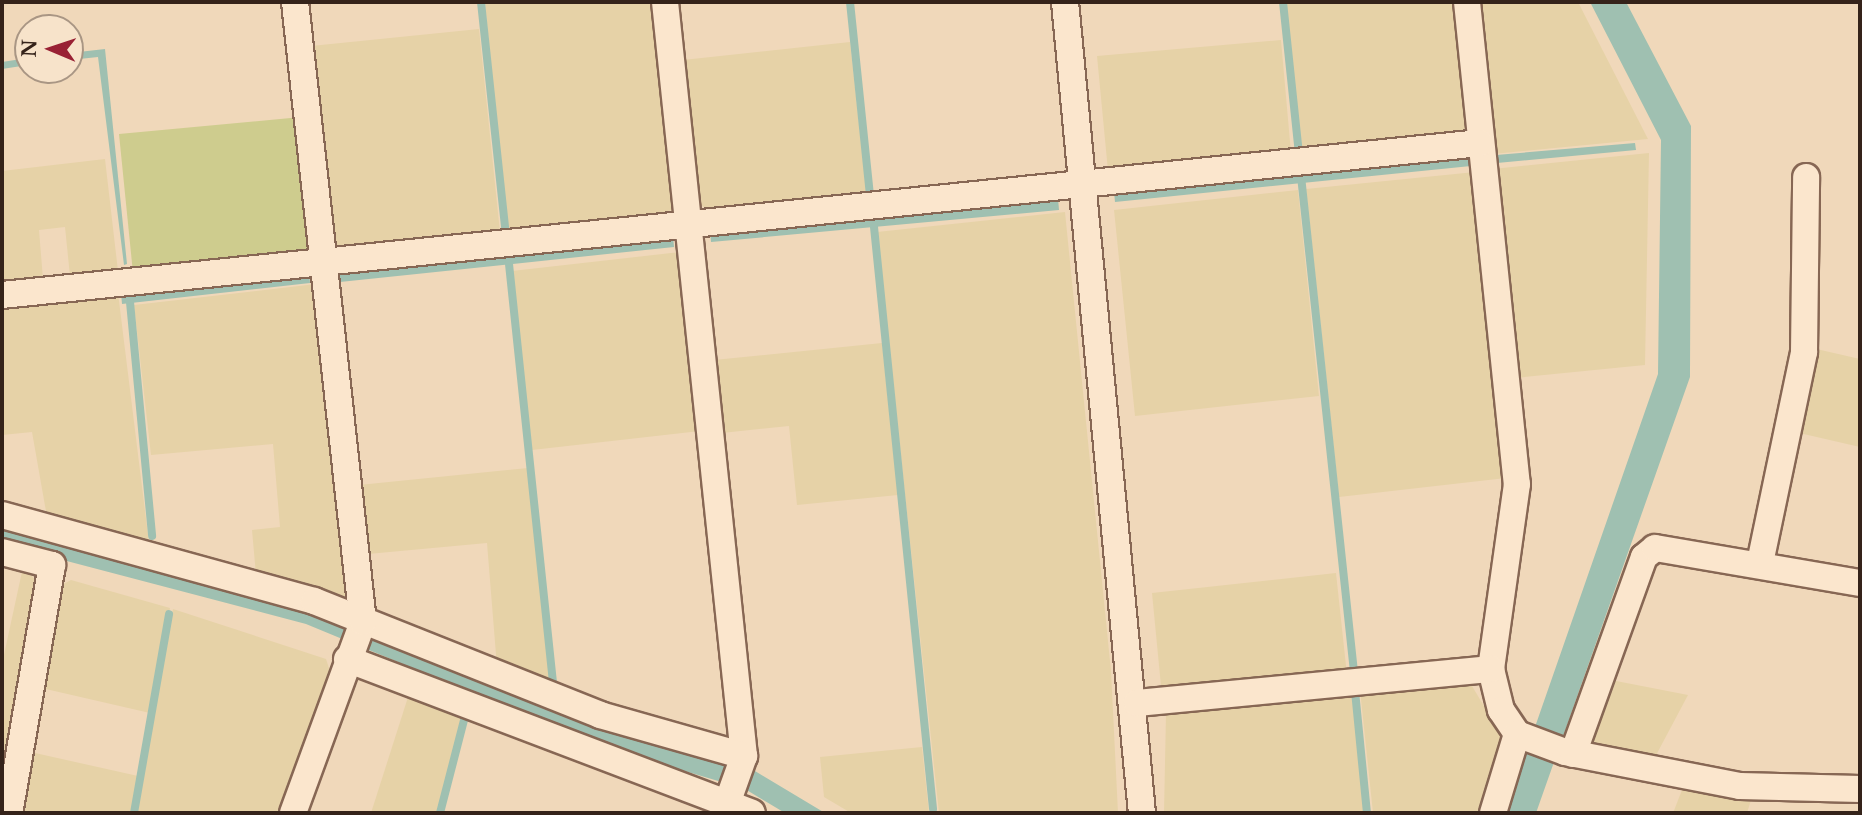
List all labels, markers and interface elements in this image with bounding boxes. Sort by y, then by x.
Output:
north arrow [14,14,84,84]
text: N [18,39,41,58]

